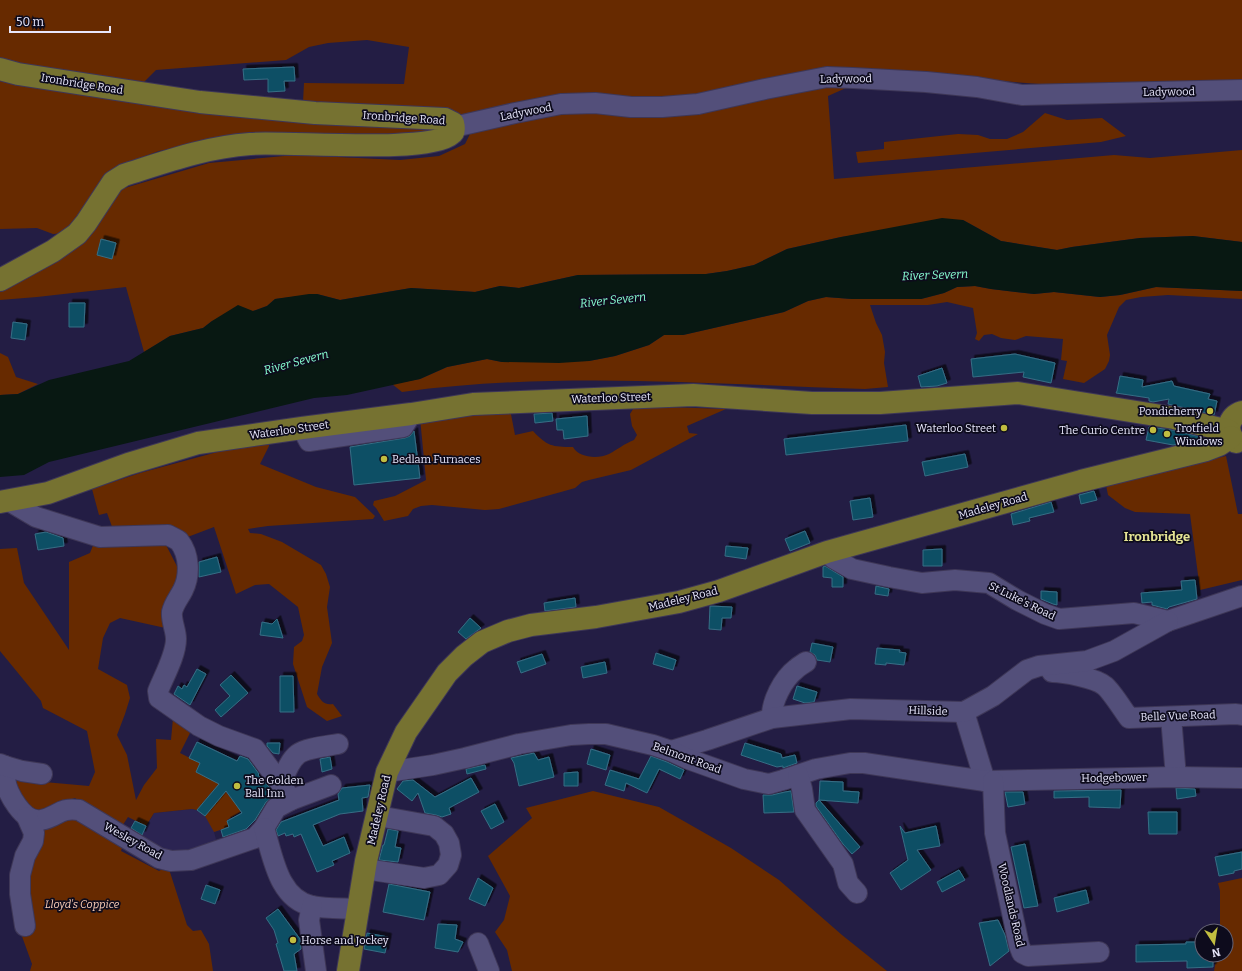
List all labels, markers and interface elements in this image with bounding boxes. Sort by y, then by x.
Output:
scale bar [10,8,110,34]
text: 50 m [16,15,45,29]
street label: Ironbridge Road [40,71,124,97]
street label: Ladywood [820,72,873,86]
street label: Ladywood [1143,85,1196,99]
street label: Ladywood [499,101,553,123]
street label: Ironbridge Road [362,109,446,127]
water label: River Severn [902,267,968,283]
water label: River Severn [579,290,647,310]
water label: River Severn [262,347,330,377]
street label: Waterloo Street [571,390,651,406]
place label: Pondicherry [1139,405,1202,418]
marker: Pondicherry [1205,406,1215,416]
street label: Waterloo Street [249,418,329,442]
place label: Waterloo Street [916,422,996,435]
place label: Trotfield Windows [1175,422,1222,448]
marker: Waterloo Street [999,423,1009,433]
place label: The Curio Centre [1059,424,1145,437]
marker: The Curio Centre [1148,425,1158,435]
marker: Trotfield Windows [1162,429,1172,439]
place label: Bedlam Furnaces [392,453,481,466]
marker: Bedlam Furnaces [379,454,389,464]
street label: Madeley Road [957,490,1029,522]
district label: Ironbridge [1124,529,1190,544]
street label: St Luke's Road [987,579,1058,623]
street label: Madeley Road [647,584,719,614]
street label: Hillside [908,704,948,718]
street label: Belle Vue Road [1140,708,1216,724]
street label: Belmont Road [651,740,723,777]
street label: Hodgebower [1081,771,1147,785]
street label: Madeley Road [365,773,393,846]
place label: The Golden Ball Inn [245,774,303,800]
marker: The Golden Ball Inn [232,781,242,791]
street label: Wesley Road [102,820,165,863]
street label: Woodlands Road [995,862,1027,949]
park label: Lloyd's Coppice [45,898,120,911]
north arrow [1194,923,1234,963]
place label: Horse and Jockey [301,934,389,947]
marker: Horse and Jockey [288,935,298,945]
text: N [1210,945,1221,960]

